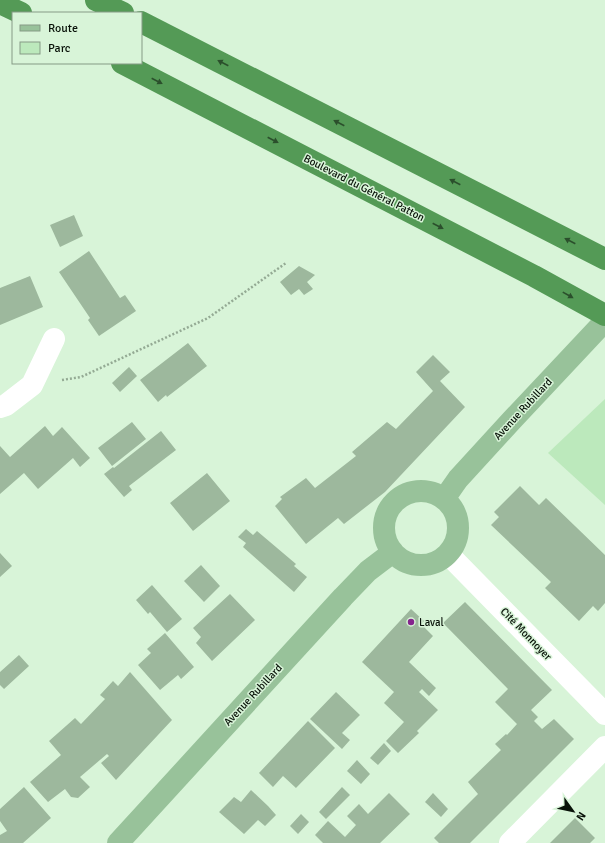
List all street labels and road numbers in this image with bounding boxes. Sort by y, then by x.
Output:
street label: Boulevard du Général Patton [301,152,427,224]
street label: Avenue Rubillard [491,375,555,443]
street label: Cité Monnoyer [498,605,554,663]
street label: Avenue Rubillard [221,661,285,729]

